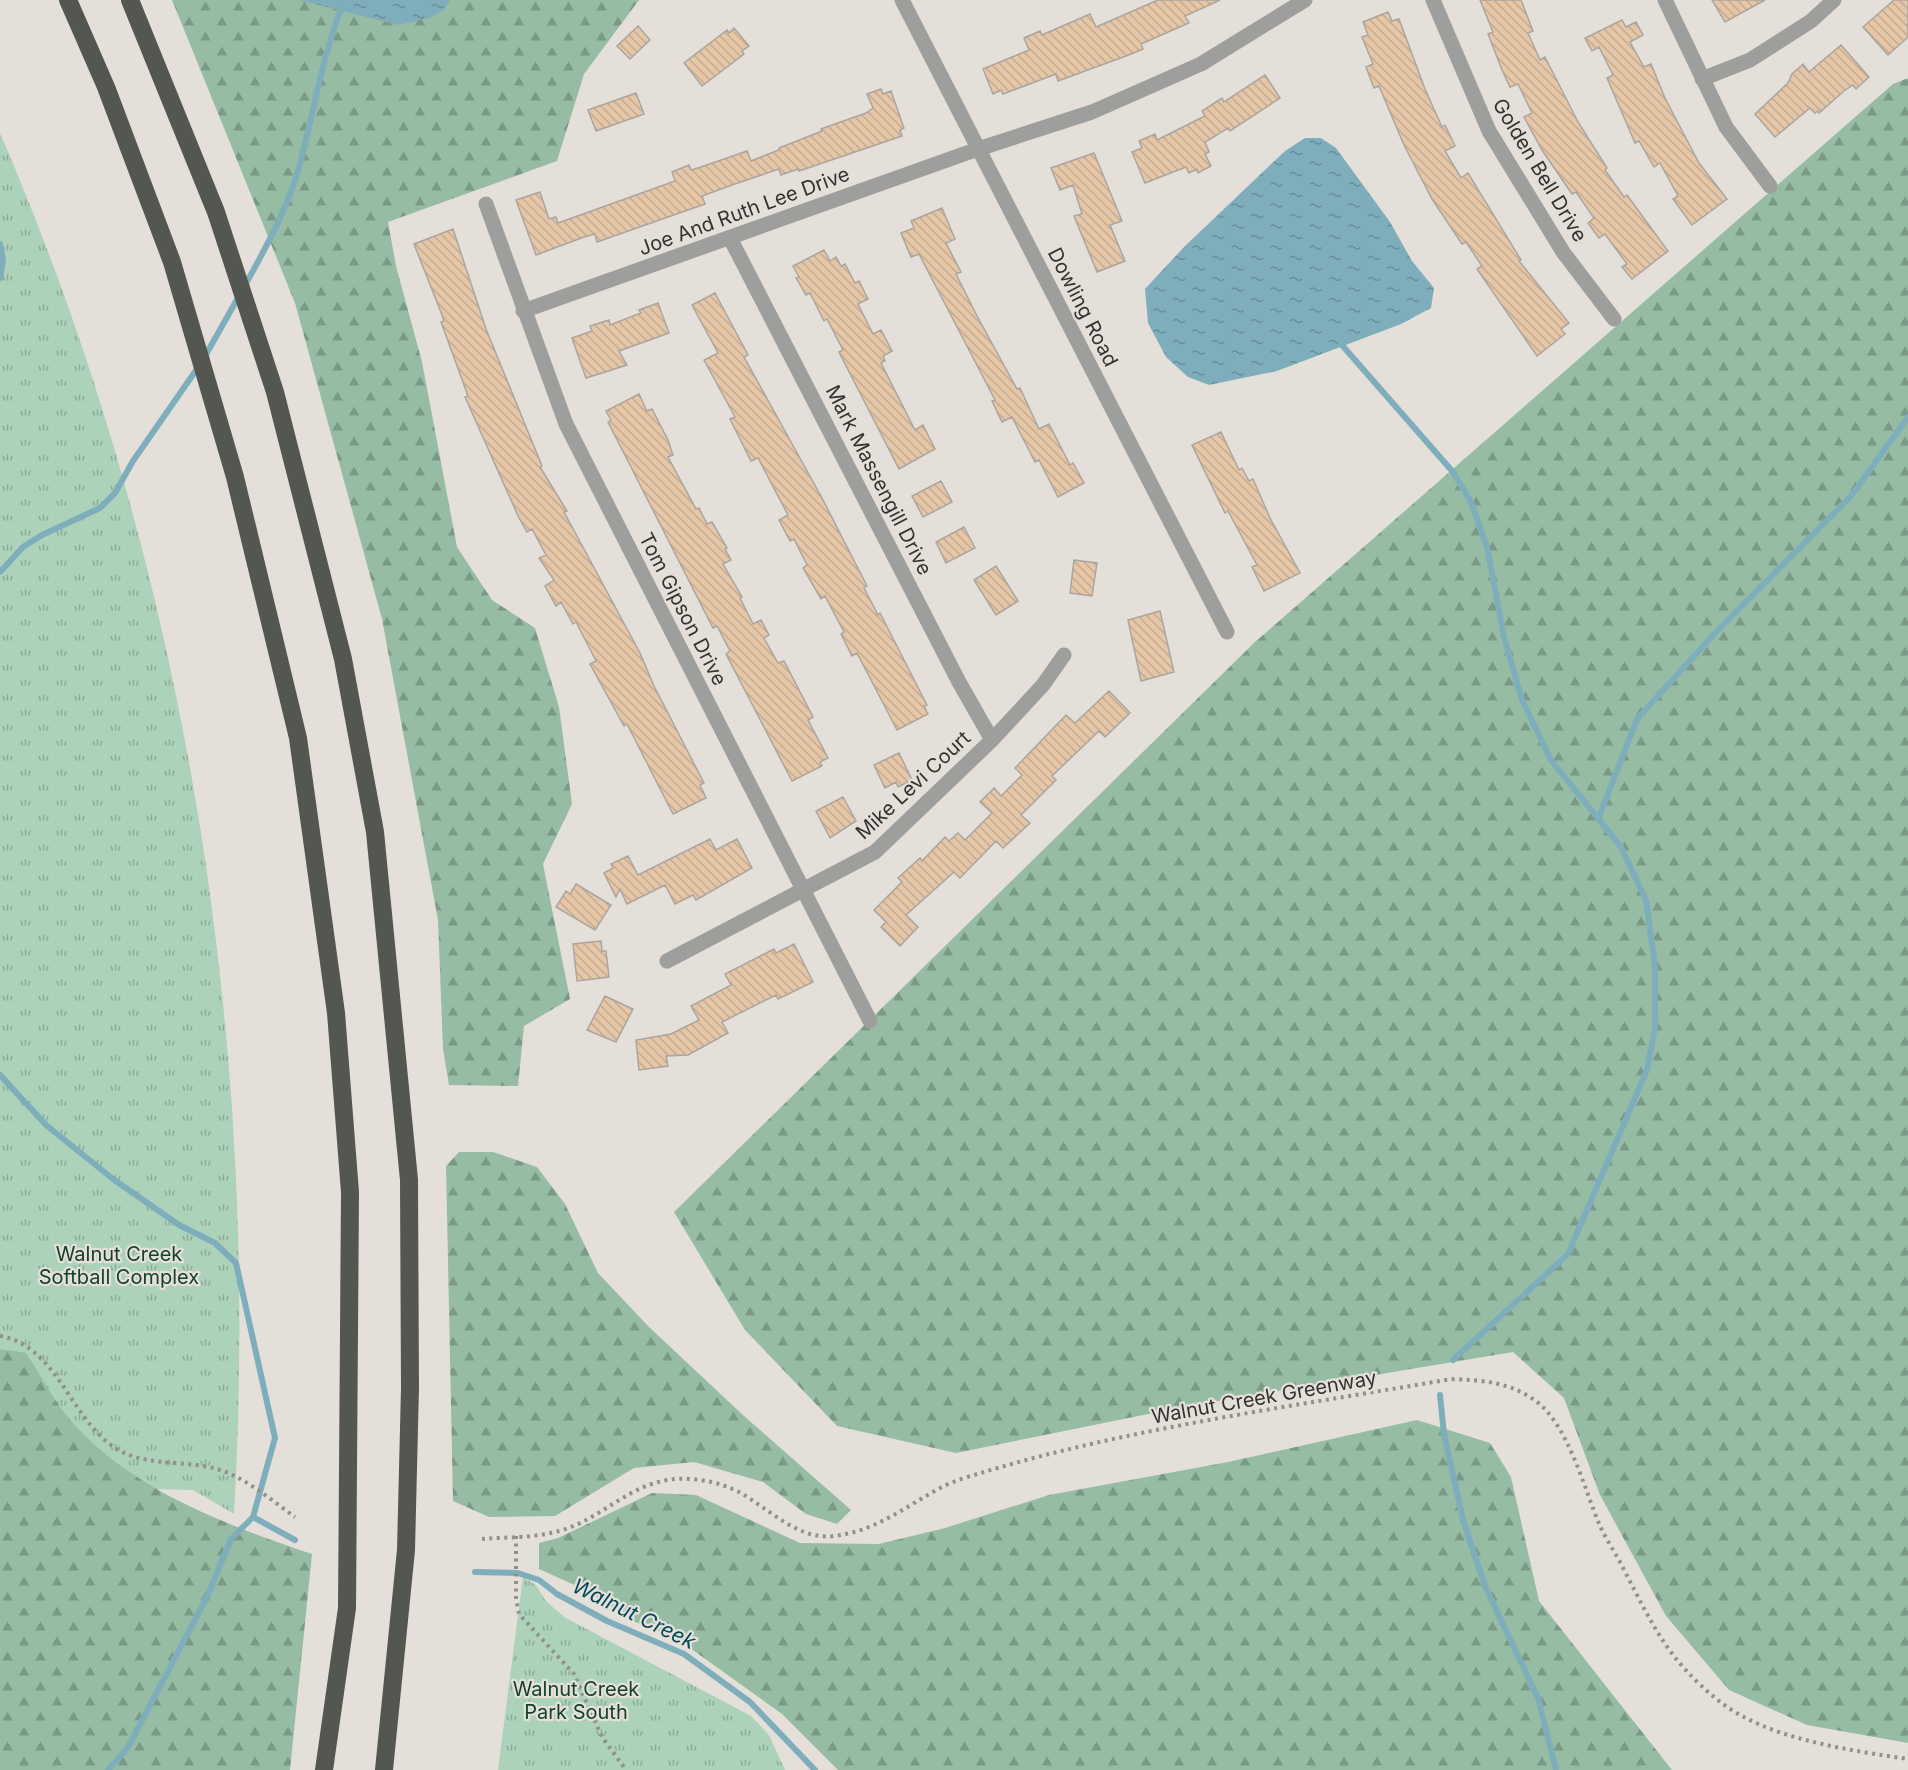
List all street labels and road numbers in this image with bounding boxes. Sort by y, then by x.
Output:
street label: Golden Bell Drive [1488,94,1592,246]
street label: Joe And Ruth Lee Drive [635,162,853,260]
street label: Dowling Road [1043,244,1123,370]
street label: Mark Massengill Drive [821,381,937,579]
street label: Tom Gipson Drive [634,529,732,689]
street label: Mike Levi Court [851,726,976,844]
street label: Walnut Creek Greenway [1150,1365,1378,1429]

